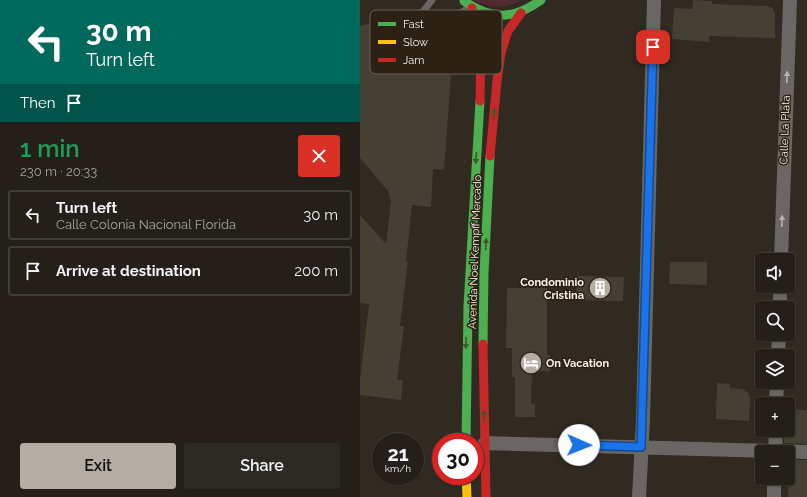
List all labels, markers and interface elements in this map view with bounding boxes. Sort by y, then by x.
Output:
legend [370,10,502,74]
text: 30 m [86,15,152,48]
icon: left [20,16,72,68]
text: Fast [403,18,424,31]
pin [636,30,670,64]
text: Slow [403,36,428,49]
icon: arrive [642,36,664,58]
text: Turn left [86,49,155,70]
text: Jam [403,54,424,67]
one-way arrow [784,70,790,83]
icon: arrive [63,92,85,114]
text: Then [20,94,55,112]
street label: Calle La Plata [777,95,793,165]
one-way arrow [491,108,497,120]
text: 1 min [20,134,80,163]
button: close [298,135,340,177]
one-way arrow [473,152,479,165]
text: 230 m · 20:33 [20,164,97,179]
street label: Avenida Noel Kempff Mercado [466,174,484,329]
text: Turn left [56,199,117,217]
icon: left [22,204,44,226]
text: 30 m [303,206,338,224]
one-way arrow [779,215,786,227]
text: Calle Colonia Nacional Florida [56,217,236,232]
one-way arrow [483,237,489,250]
map controls [755,253,795,485]
button: sound [755,253,795,293]
icon: arrive [22,260,44,282]
text: Arrive at destination [56,262,201,280]
text: 200 m [294,262,338,280]
building icon: Condominio Cristina [587,275,613,301]
place label: Condominio Cristina [520,276,584,302]
button: search [755,301,795,341]
one-way arrow [463,337,469,350]
button: layers [755,349,795,389]
hotel icon: On Vacation [518,350,544,376]
place label: On Vacation [546,357,609,370]
button: + [755,397,795,437]
one-way arrow [481,409,487,422]
position arrow [558,424,600,466]
speed limit sign: 30 [432,433,484,485]
text: 21 [387,442,409,466]
button: Exit [20,443,176,489]
button: Share [184,443,340,489]
button: − [755,445,795,485]
text: km/h [385,463,411,474]

